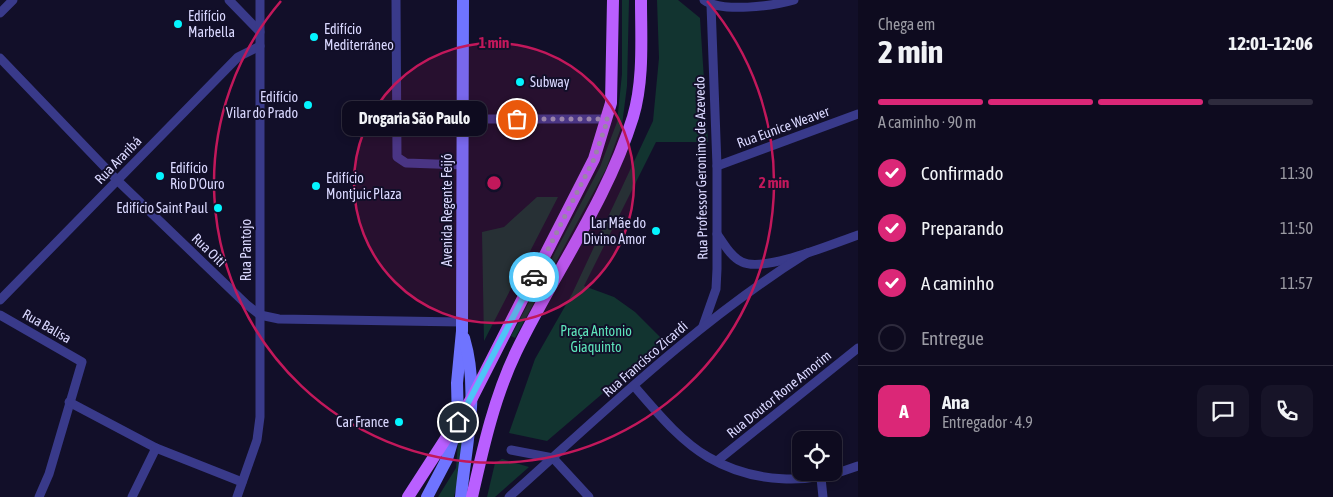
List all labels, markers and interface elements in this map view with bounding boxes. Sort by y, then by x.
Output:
place label: Edifício Marbella [188,8,235,40]
text: Chega em [878,15,935,33]
marker: Edifício Marbella [172,18,184,30]
place label: Edifício Mediterráneo [324,21,394,53]
marker: Edifício Mediterráneo [308,31,320,43]
text: 12:01–12:06 [1228,32,1313,54]
text: 2 min [878,33,943,70]
text: 1 min [479,34,509,51]
place label: Subway [530,74,570,90]
marker: Subway [514,76,526,88]
street label: Rua Professor Geronimo de Azevedo [691,76,711,260]
place label: Edifício Vilar do Prado [226,89,298,121]
pin [496,98,538,140]
marker: Edifício Vilar do Prado [302,99,314,111]
callout: Drogaria São Paulo [342,102,487,136]
street label: Rua Eunice Weaver [735,103,832,151]
icon: bag [503,105,531,133]
text: Drogaria São Paulo [359,109,470,127]
text: A caminho · 90 m [878,113,976,131]
street label: Rua Araribá [91,133,145,187]
street label: Avenida Regente Feijó [439,153,455,267]
icon: check [878,159,906,187]
place label: Edifício Rio D'Ouro [170,160,225,192]
text: Confirmado [921,162,1003,184]
text: 11:30 [1280,164,1313,182]
marker: Edifício Rio D'Ouro [154,170,166,182]
place label: Edifício Montjuic Plaza [326,170,402,202]
centre of rings [485,174,503,192]
text: 2 min [759,174,789,191]
marker: Edifício Montjuic Plaza [310,180,322,192]
place label: Edifício Saint Paul [116,200,208,216]
marker: Edifício Saint Paul [212,202,224,214]
icon: check [878,214,906,242]
place label: Lar Mãe do Divino Amor [583,215,647,247]
text: Preparando [921,217,1004,239]
street label: Rua Pantojo [238,219,254,281]
text: 11:50 [1280,219,1313,237]
marker: Lar Mãe do Divino Amor [650,225,662,237]
street label: Rua Oiti [189,230,229,270]
courier [509,252,559,302]
icon: car [520,263,548,291]
icon: check [878,269,906,297]
text: A caminho [921,272,994,294]
text: 11:57 [1280,274,1313,292]
street label: Rua Balisa [20,306,74,346]
street label: Rua Francisco Zicardi [599,318,691,400]
park label: Praça Antonio Giaquinto [560,323,632,355]
text: Entregue [921,327,984,349]
street label: Rua Doutor Rone Amorim [724,347,834,441]
button: chat [1197,385,1249,437]
button: phone [1261,385,1313,437]
text: Ana [942,391,969,413]
text: A [899,400,909,422]
pin [437,401,479,443]
icon: home [444,408,472,436]
text: Entregador · 4.9 [942,413,1033,431]
place label: Car France [336,414,389,430]
marker: Car France [393,416,405,428]
map controls [792,431,842,481]
button: locate [792,431,842,481]

